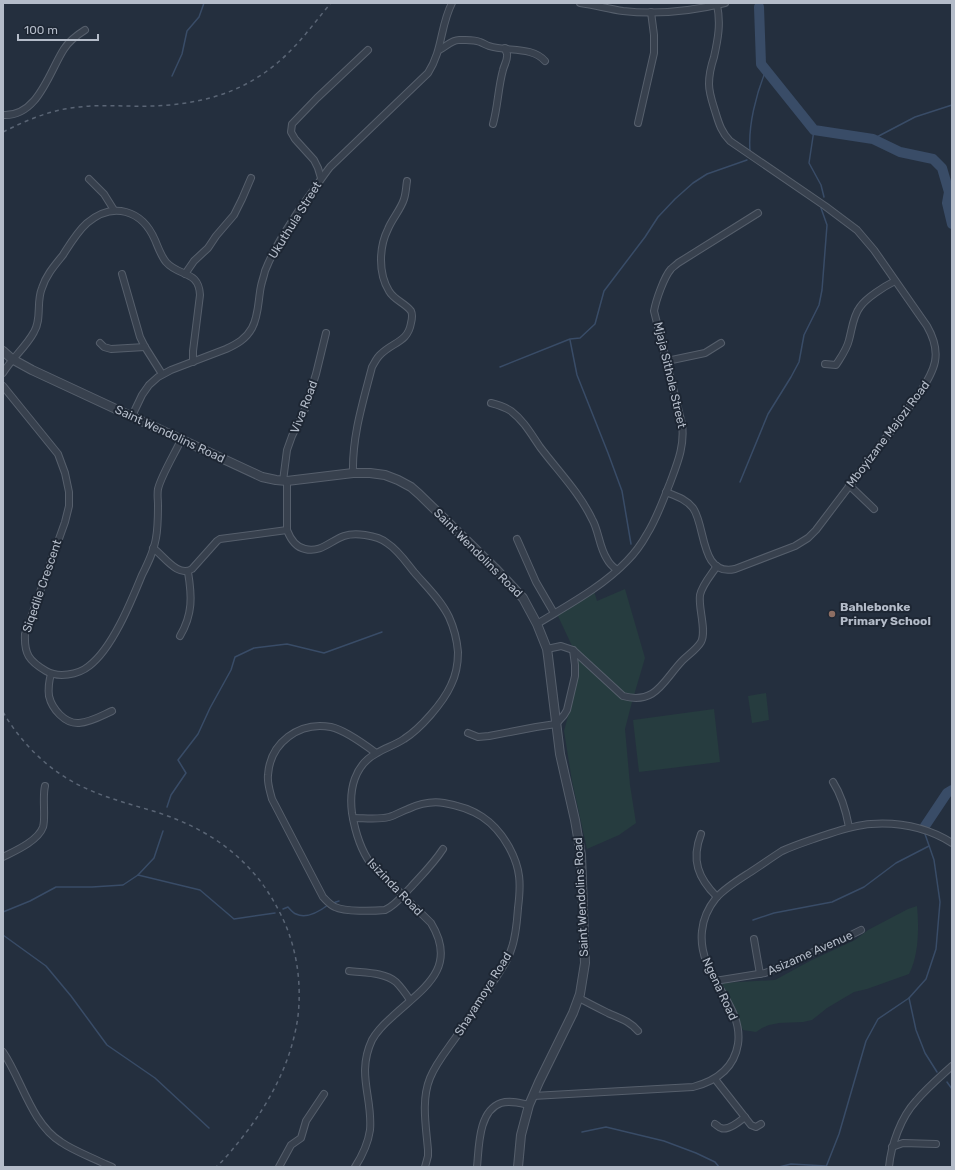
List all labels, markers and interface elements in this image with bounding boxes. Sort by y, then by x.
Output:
scale bar [18,16,98,42]
text: 100 m [24,23,58,37]
street label: Ukuthula Street [266,179,324,261]
street label: Mjaja Sithole Street [651,321,689,430]
street label: Mboyizane Majozi Road [844,378,932,490]
street label: Viva Road [288,379,320,435]
street label: Saint Wendolins Road [113,402,227,466]
street label: Saint Wendolins Road [431,506,525,600]
street label: Siqedile Crescent [20,537,65,634]
place label: Bahlebonke Primary School [840,600,931,628]
marker: Bahlebonke Primary School [827,609,837,619]
street label: Saint Wendolins Road [571,837,591,957]
street label: Isizinda Road [364,856,426,918]
street label: Asizame Avenue [765,928,855,978]
street label: Shayamoya Road [452,950,514,1038]
street label: Ngena Road [699,955,741,1023]

